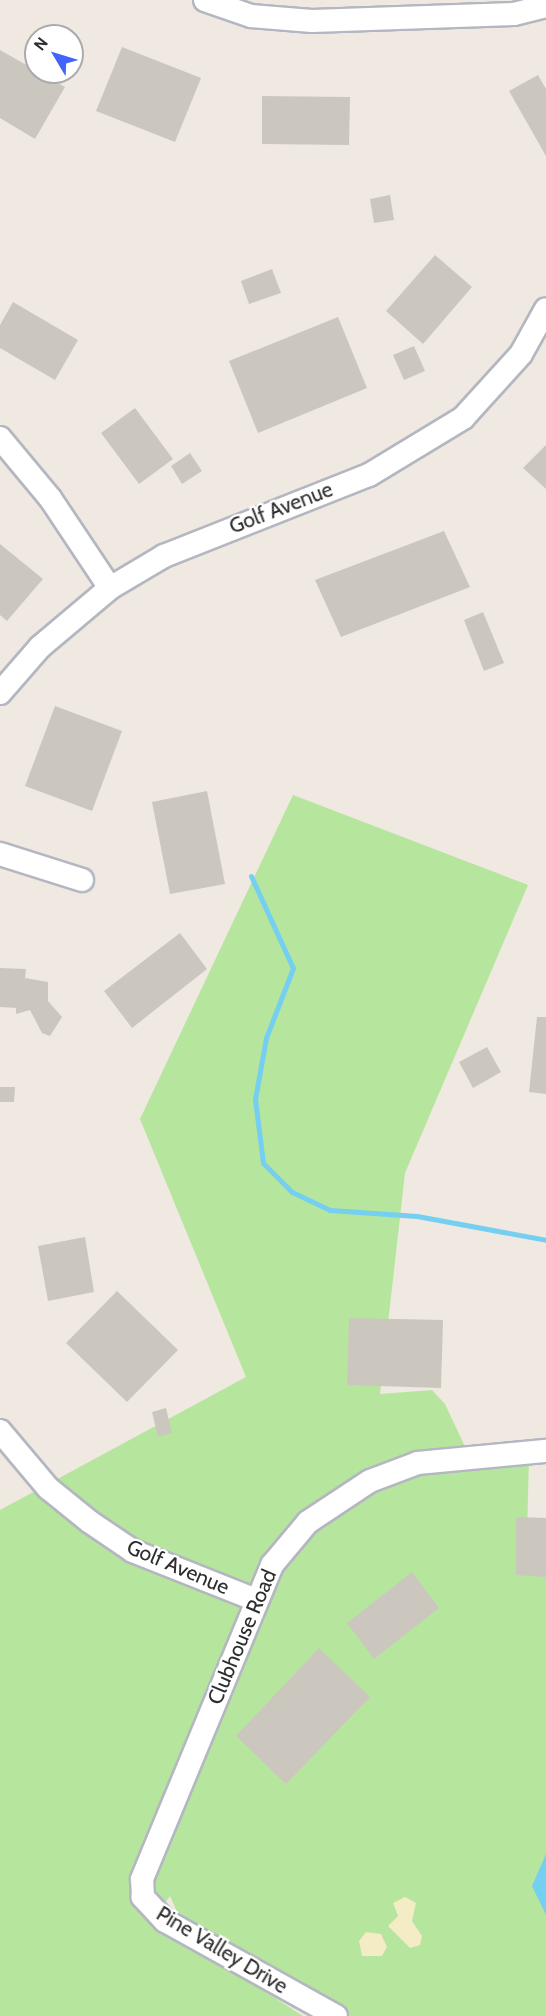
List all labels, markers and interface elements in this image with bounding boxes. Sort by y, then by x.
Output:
north arrow [24,24,84,84]
text: N [30,34,52,54]
street label: Golf Avenue [226,477,336,539]
street label: Golf Avenue [123,1534,233,1600]
street label: Clubhouse Road [202,1566,282,1708]
street label: Pine Valley Drive [152,1901,292,1999]

